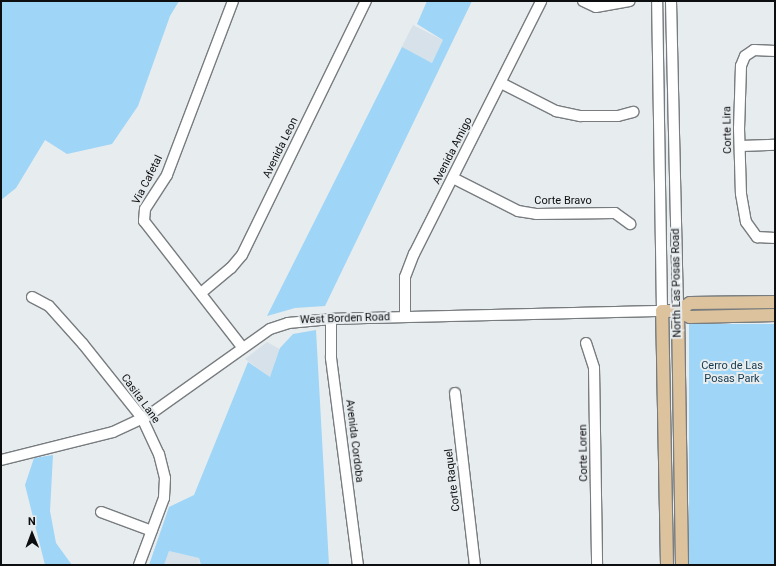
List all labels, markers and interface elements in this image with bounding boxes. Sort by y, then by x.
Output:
street label: Corte Lira [721,106,735,154]
street label: Avenida Amigo [430,115,476,187]
street label: Avenida Leon [261,116,301,180]
street label: Via Cafetal [130,153,166,207]
street label: Corte Bravo [534,194,592,208]
street label: North Las Posas Road [669,228,685,338]
street label: West Borden Road [300,311,390,327]
park label: Cerro de Las Posas Park [701,360,763,386]
street label: Casita Lane [118,372,162,426]
street label: Avenida Cordoba [342,399,366,483]
street label: Corte Loren [577,424,591,482]
street label: Corte Raquel [443,448,463,512]
north arrow [12,514,52,554]
text: N [28,515,36,528]

